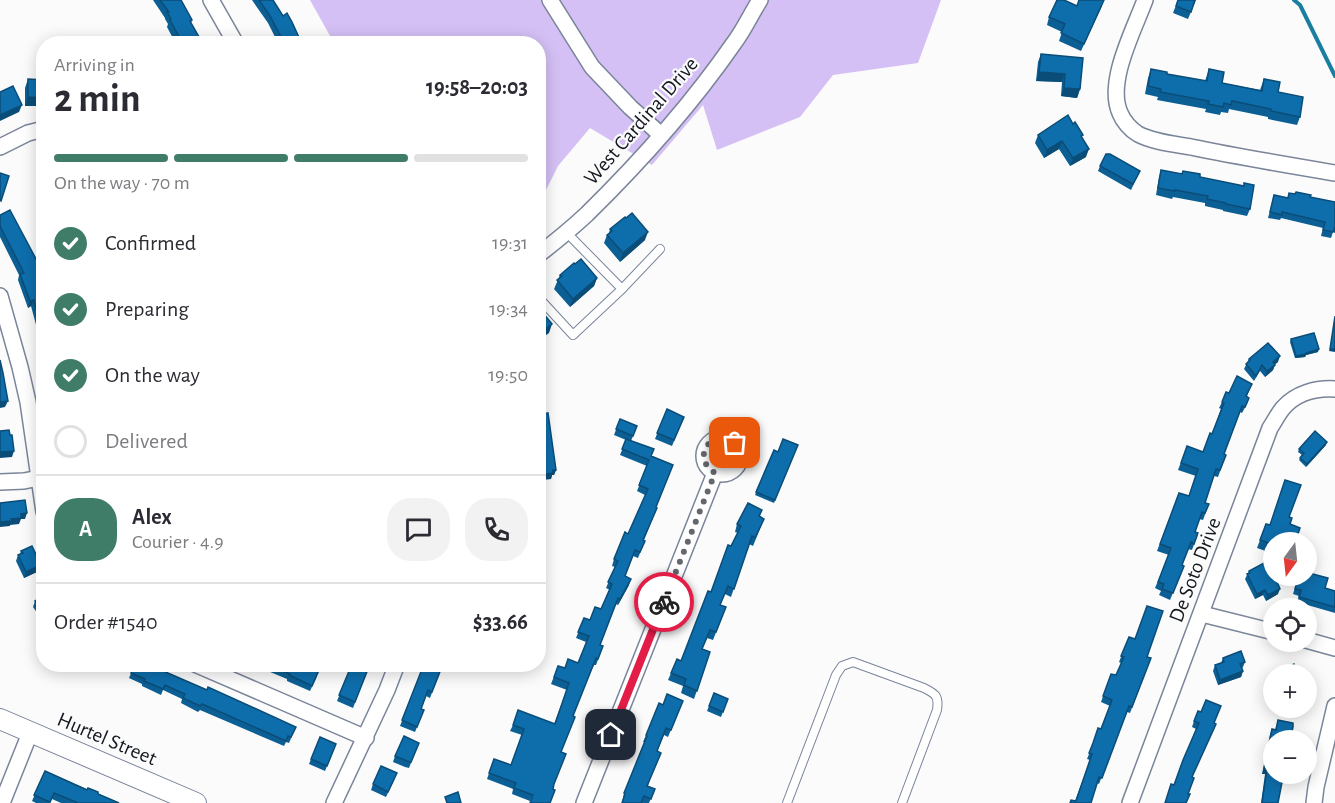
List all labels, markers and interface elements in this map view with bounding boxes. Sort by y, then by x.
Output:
street label: West Cardinal Drive [580,53,702,189]
text: Arriving in [54,55,135,75]
text: 19:58–20:03 [426,76,528,98]
text: 2 min [54,80,141,119]
text: On the way · 70 m [54,173,190,193]
icon: check [54,227,87,260]
text: Confirmed [105,232,196,254]
text: 19:31 [492,233,528,253]
icon: check [54,293,87,326]
text: Preparing [105,298,189,320]
text: 19:34 [489,299,528,319]
icon: check [54,359,87,392]
text: On the way [105,364,200,386]
text: 19:50 [488,365,528,385]
pin [709,417,760,468]
icon: bag [718,426,751,459]
text: Delivered [105,430,188,452]
button: chat [387,498,450,561]
button: phone [465,498,528,561]
text: Alex [132,506,172,528]
street label: De Soto Drive [1165,515,1225,625]
text: A [79,518,92,540]
text: Courier · 4.9 [132,532,224,552]
north arrow [1263,532,1317,586]
map controls [1263,532,1317,784]
courier [634,572,694,632]
icon: bike [648,586,681,619]
button: locate [1263,598,1317,652]
text: Order #1540 [54,611,158,633]
text: $33.66 [473,611,528,633]
button: + [1263,664,1317,718]
street label: Hurtel Street [54,709,160,769]
pin [585,709,636,760]
icon: home [594,718,627,751]
button: − [1263,730,1317,784]

